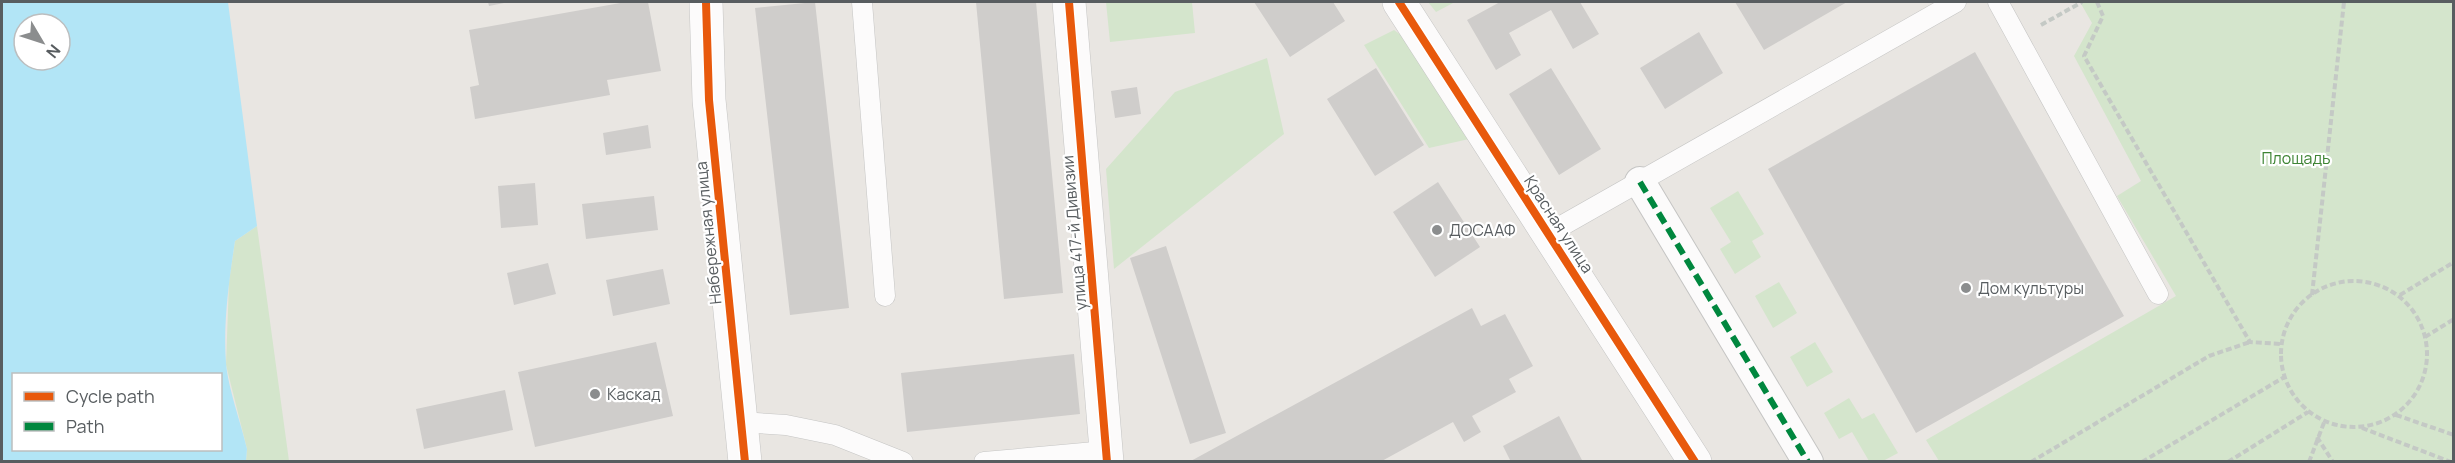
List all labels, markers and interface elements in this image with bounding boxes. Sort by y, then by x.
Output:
north arrow [12,12,72,72]
text: N [41,40,66,63]
park label: Площадь [2261,147,2331,169]
street label: улица 417-й Дивизии [1056,154,1092,312]
street label: Набережная улица [690,160,726,306]
street label: Красная улица [1519,171,1599,277]
place label: ДОСААФ [1449,219,1515,241]
marker: ДОСААФ [1430,223,1444,237]
place label: Дом культуры [1978,277,2084,299]
marker: Дом культуры [1959,281,1973,295]
legend [12,373,222,451]
place label: Каскад [607,383,661,405]
text: Cycle path [66,384,155,408]
marker: Каскад [588,387,602,401]
text: Path [66,414,104,438]

